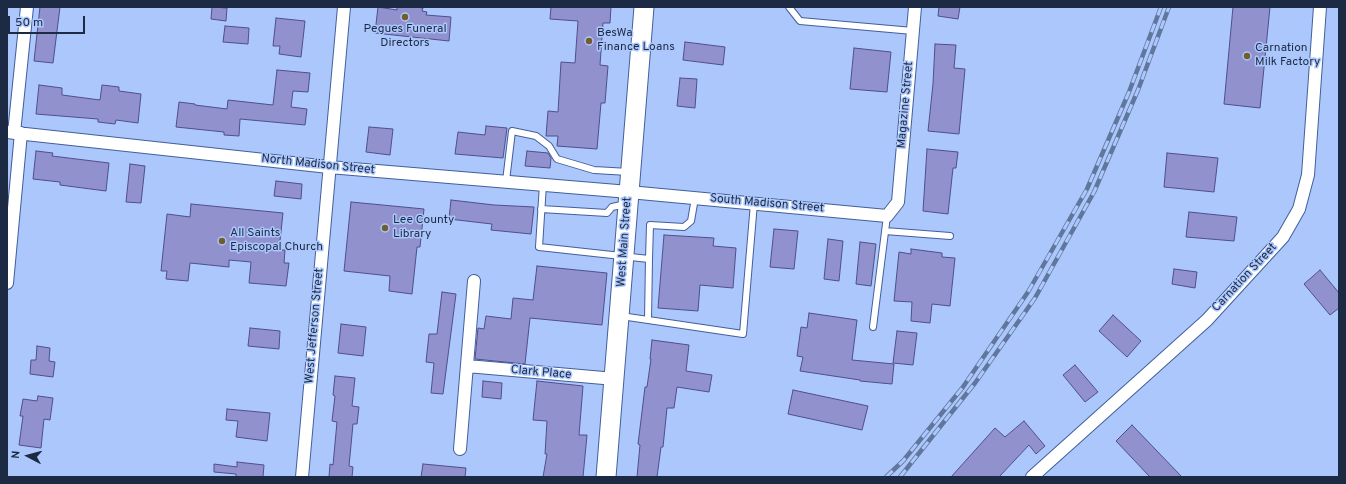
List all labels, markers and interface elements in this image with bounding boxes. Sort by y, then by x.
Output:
scale bar [10,8,87,34]
marker: Pegues Funeral Directors [400,12,410,22]
text: 50 m [15,15,43,31]
place label: Pegues Funeral Directors [363,23,447,51]
place label: BesWa Finance Loans [597,27,675,55]
marker: BesWa Finance Loans [584,36,594,46]
place label: Carnation Milk Factory [1255,42,1320,70]
marker: Carnation Milk Factory [1242,51,1252,61]
street label: Magazine Street [895,61,917,149]
street label: North Madison Street [260,152,376,178]
street label: South Madison Street [709,192,825,216]
street label: West Main Street [615,196,635,288]
place label: Lee County Library [393,214,454,242]
marker: Lee County Library [380,223,390,233]
place label: All Saints Episcopal Church [230,227,323,255]
marker: All Saints Episcopal Church [217,236,227,246]
street label: Carnation Street [1210,241,1280,315]
street label: West Jefferson Street [303,268,327,384]
street label: Clark Place [510,363,572,383]
north arrow [8,436,48,476]
text: N [9,450,23,459]

